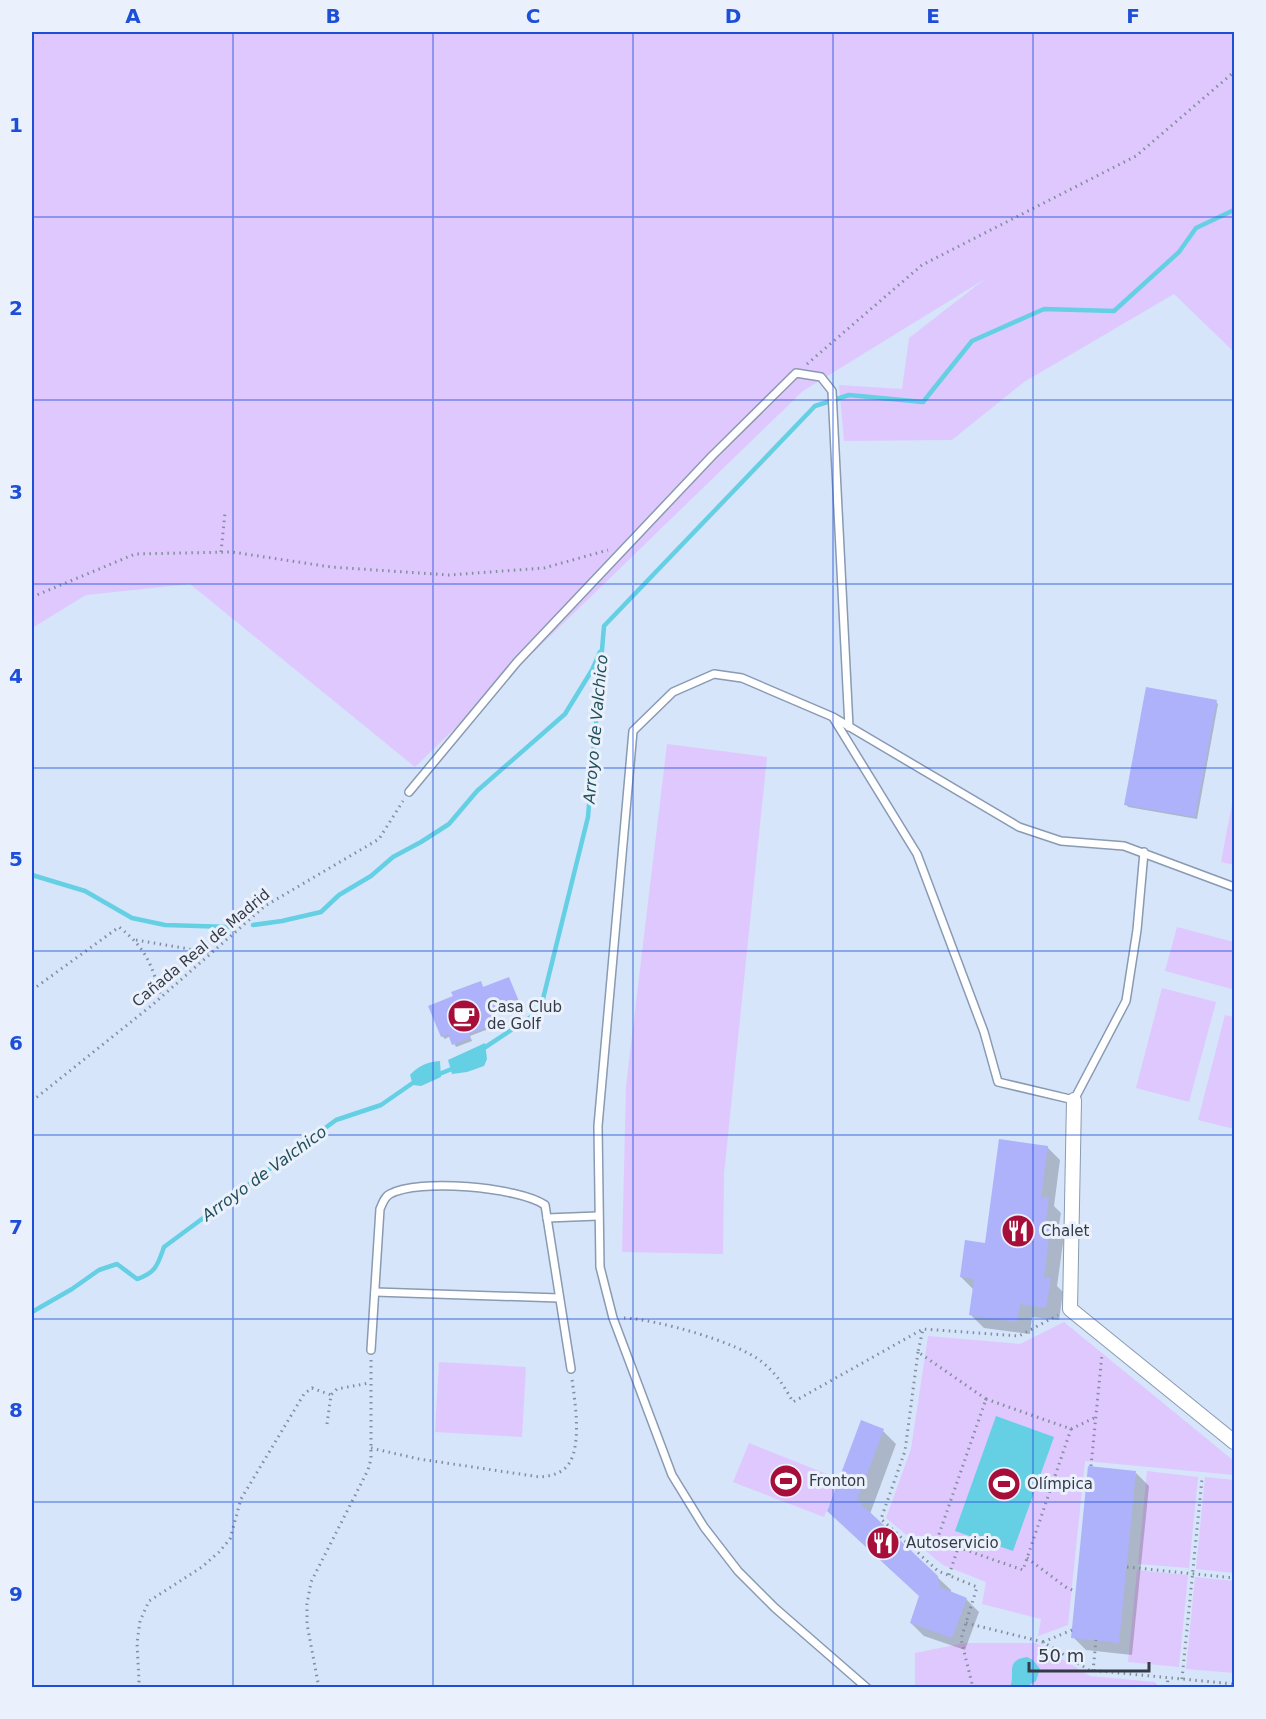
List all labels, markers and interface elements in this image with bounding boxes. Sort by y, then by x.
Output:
text: A [125,4,141,28]
text: B [325,4,341,28]
text: C [526,4,540,28]
text: D [725,4,741,28]
text: E [926,4,940,28]
text: F [1126,4,1140,28]
text: 1 [9,113,23,137]
text: 2 [9,296,23,320]
text: 3 [9,480,23,504]
water label: Arroyo de Valchico [579,654,611,805]
text: 4 [9,664,23,688]
text: 5 [9,847,23,871]
street label: Cañada Real de Madrid [129,885,273,1011]
cafe icon: Casa Club de Golf [446,998,482,1034]
place label: Casa Club de Golf [487,998,562,1033]
text: 6 [9,1031,23,1055]
water label: Arroyo de Valchico [197,1122,331,1226]
restaurant icon: Chalet [1000,1213,1036,1249]
text: 7 [9,1215,23,1239]
place label: Chalet [1041,1222,1090,1240]
text: 8 [9,1398,23,1422]
sports icon: Fronton [768,1463,804,1499]
sports icon: Olímpica [986,1466,1022,1502]
place label: Fronton [809,1472,866,1490]
place label: Olímpica [1027,1475,1093,1493]
restaurant icon: Autoservicio [865,1525,901,1561]
place label: Autoservicio [906,1534,999,1552]
text: 9 [9,1582,23,1606]
scale bar [1029,1635,1149,1673]
text: 50 m [1038,1645,1084,1666]

